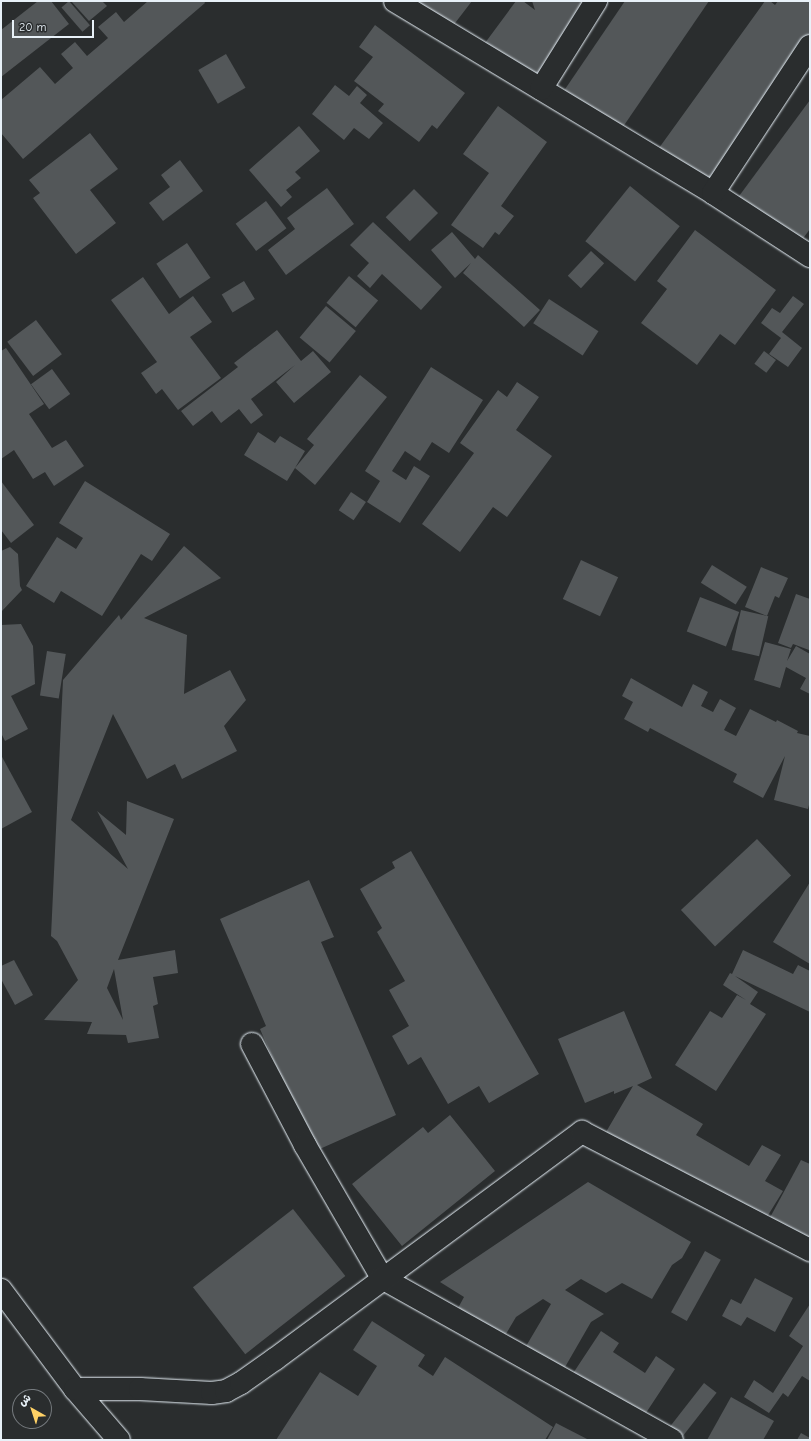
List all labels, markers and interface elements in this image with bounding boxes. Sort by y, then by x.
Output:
scale bar [14,12,96,38]
text: 20 m [19,20,47,34]
north arrow [12,1389,52,1429]
text: ش [16,1391,34,1409]

